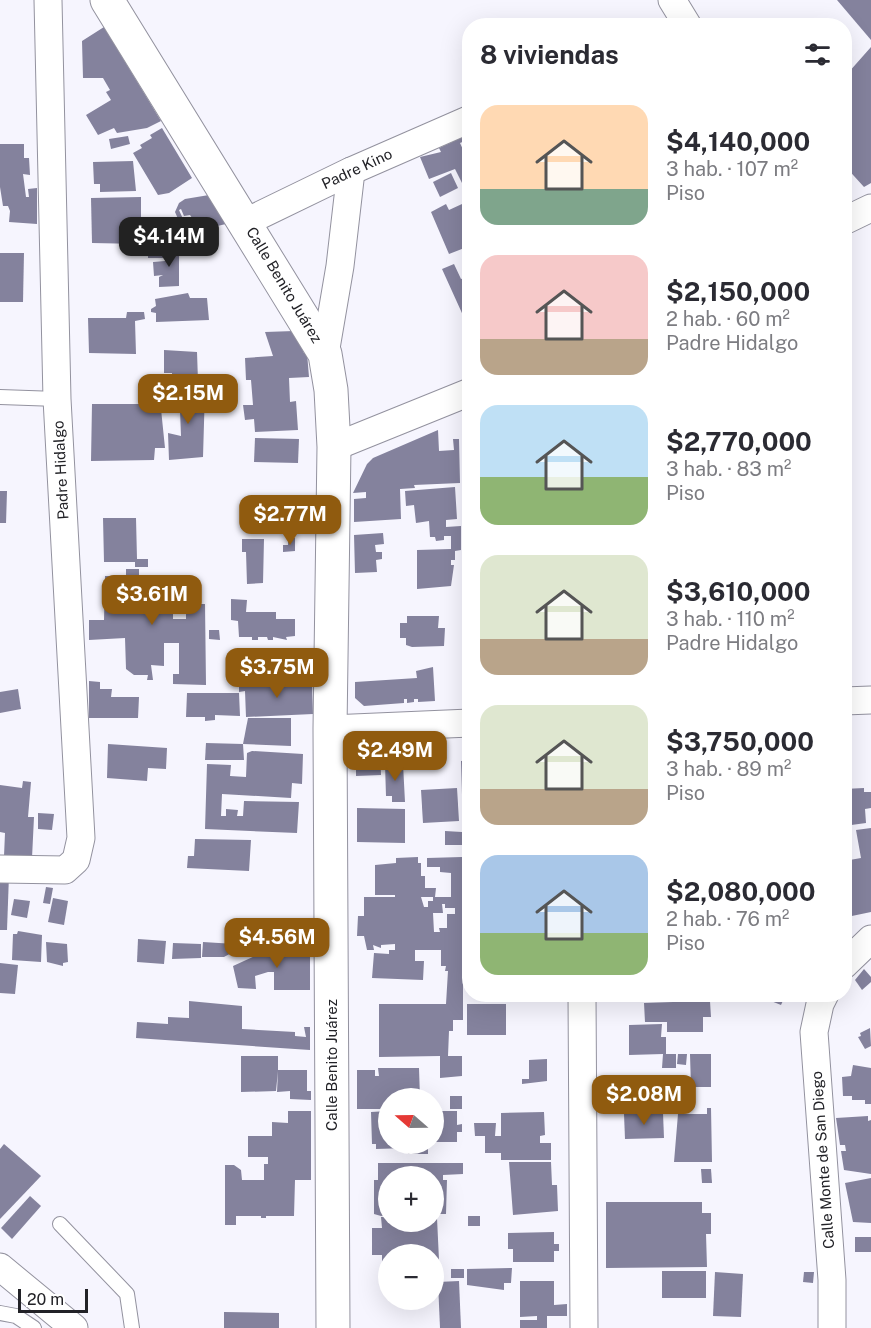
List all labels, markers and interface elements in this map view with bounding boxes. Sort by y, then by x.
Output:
icon: filters [801,38,834,71]
text: 8 viviendas [480,39,619,70]
text: $4,140,000 [666,126,810,157]
icon: home [528,129,600,201]
street label: Padre Kino [319,145,395,192]
text: 3 hab. · 107 m² [666,157,798,181]
text: Piso [666,181,705,205]
pin: $4.14M [120,217,218,268]
text: $4.14M [133,224,205,248]
street label: Calle Benito Juárez [243,224,326,346]
text: $2,150,000 [666,276,810,307]
icon: home [528,279,600,351]
text: 2 hab. · 60 m² [666,307,790,331]
text: Padre Hidalgo [666,331,798,355]
pin: $2.15M [139,374,237,425]
text: $2.15M [152,381,224,405]
street label: Padre Hidalgo [49,420,72,520]
text: $2,770,000 [666,426,812,457]
icon: home [528,429,600,501]
text: 3 hab. · 83 m² [666,457,791,481]
text: Piso [666,481,705,505]
pin: $2.77M [241,495,339,546]
text: $2.77M [253,502,327,526]
pin: $3.61M [103,575,201,626]
text: $3,610,000 [666,576,811,607]
icon: home [528,579,600,651]
text: $3.61M [116,582,188,606]
text: 3 hab. · 110 m² [666,607,795,631]
text: Padre Hidalgo [666,631,798,655]
pin: $3.75M [228,648,326,699]
text: $3.75M [239,655,315,679]
text: $3,750,000 [666,726,814,757]
icon: home [528,729,600,801]
pin: $2.49M [346,731,444,782]
text: $2.49M [357,738,433,762]
text: 3 hab. · 89 m² [666,757,791,781]
text: Piso [666,781,705,805]
text: $2,080,000 [666,876,816,907]
icon: home [528,879,600,951]
text: 2 hab. · 76 m² [666,907,789,931]
pin: $4.56M [228,918,326,969]
text: $4.56M [238,925,316,949]
text: Piso [666,931,705,955]
street label: Calle Benito Juárez [323,999,340,1131]
street label: Calle Monte de San Diego [808,1071,837,1250]
pin: $2.08M [595,1075,693,1126]
text: $2.08M [606,1082,682,1106]
north arrow [378,1088,444,1154]
map controls [378,1088,444,1310]
button: + [378,1166,444,1232]
button: − [378,1244,444,1310]
scale bar [18,1286,88,1314]
text: 20 m [27,1290,64,1309]

